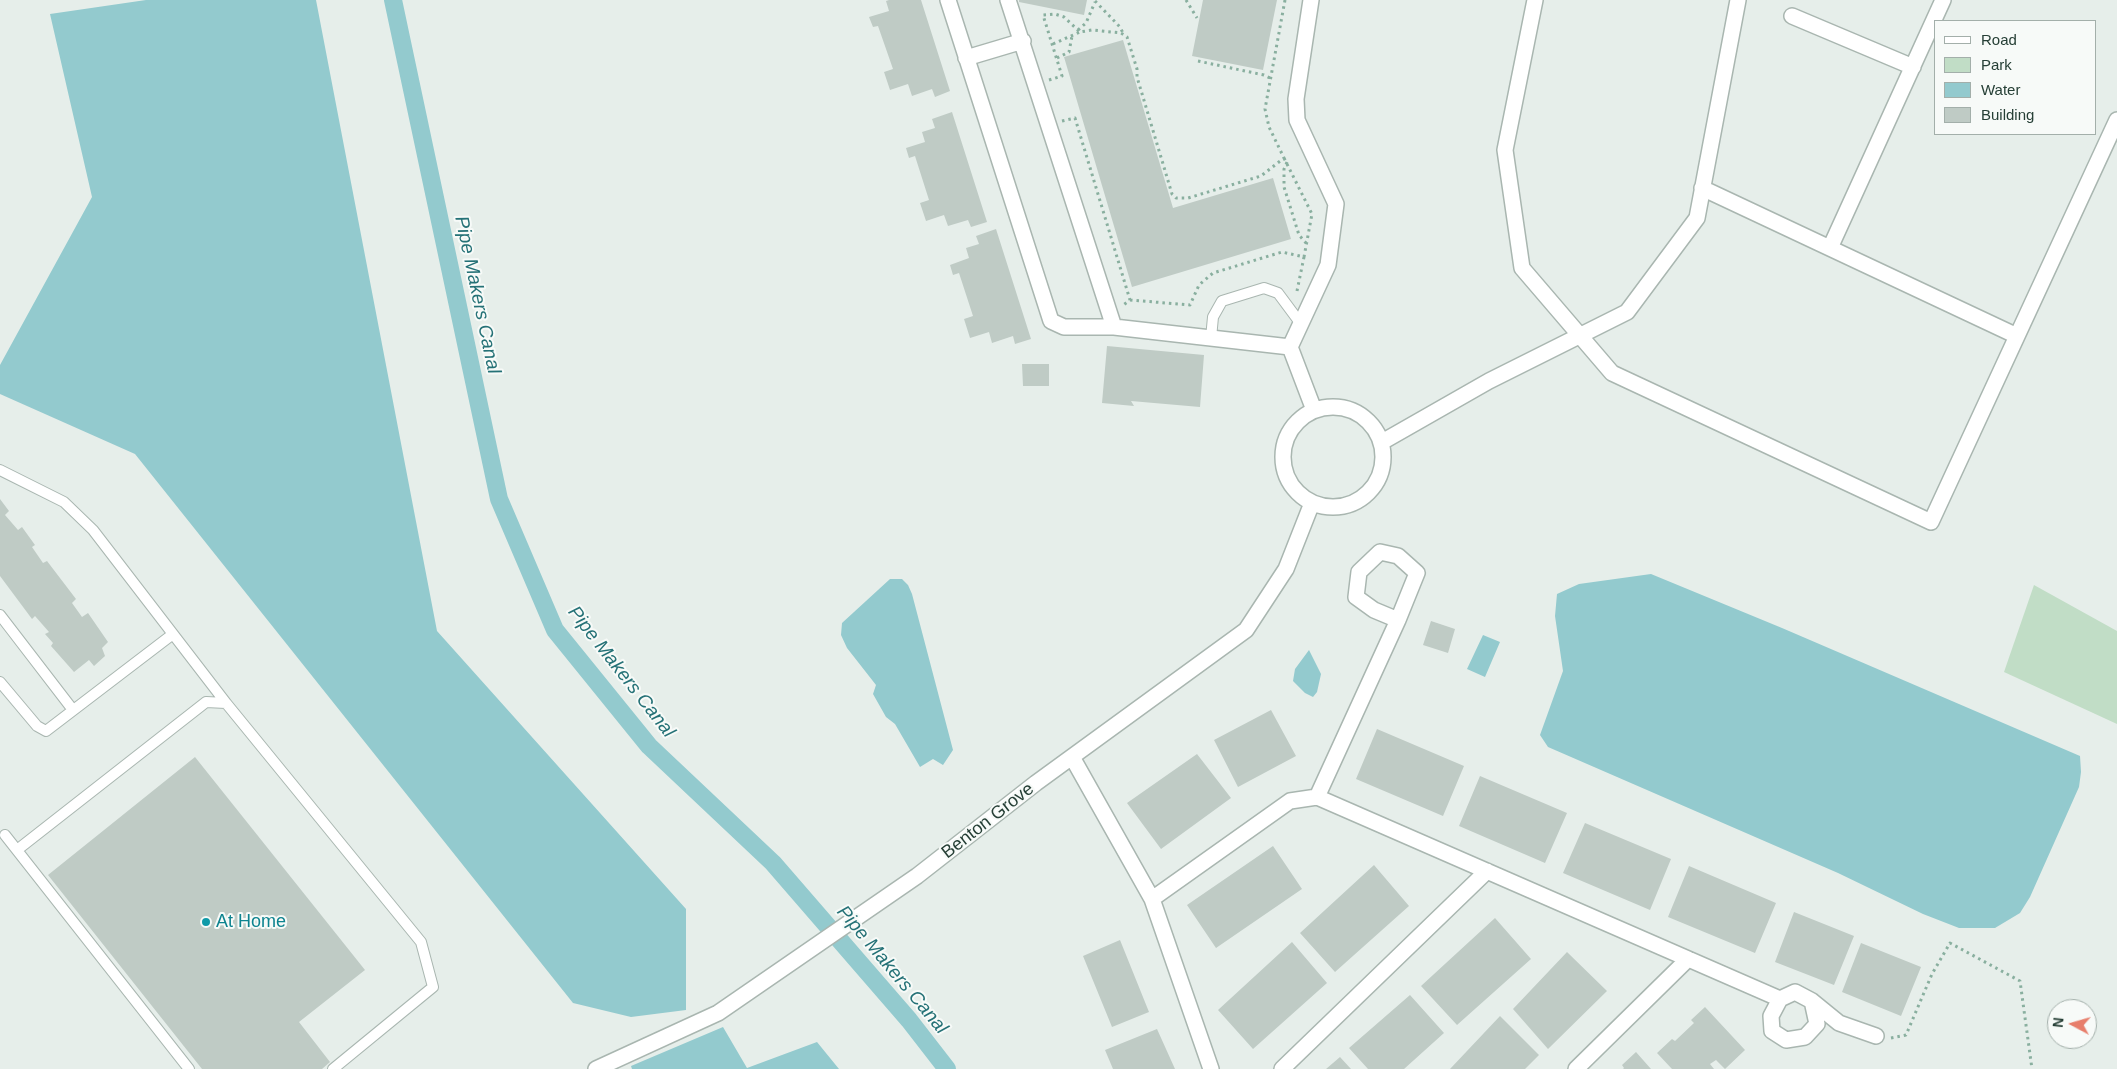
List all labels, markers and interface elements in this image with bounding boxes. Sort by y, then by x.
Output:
legend [1934,20,2097,135]
text: Road [1981,31,2017,48]
text: Park [1981,56,2012,73]
text: Water [1981,81,2020,98]
text: Building [1981,106,2034,123]
water label: Pipe Makers Canal [449,214,505,376]
water label: Pipe Makers Canal [563,602,679,742]
street label: Benton Grove [938,778,1038,864]
water label: Pipe Makers Canal [832,901,952,1039]
place label: At Home [216,911,286,933]
marker: At Home [200,916,212,928]
north arrow [2047,999,2097,1049]
text: N [2050,1017,2067,1028]

